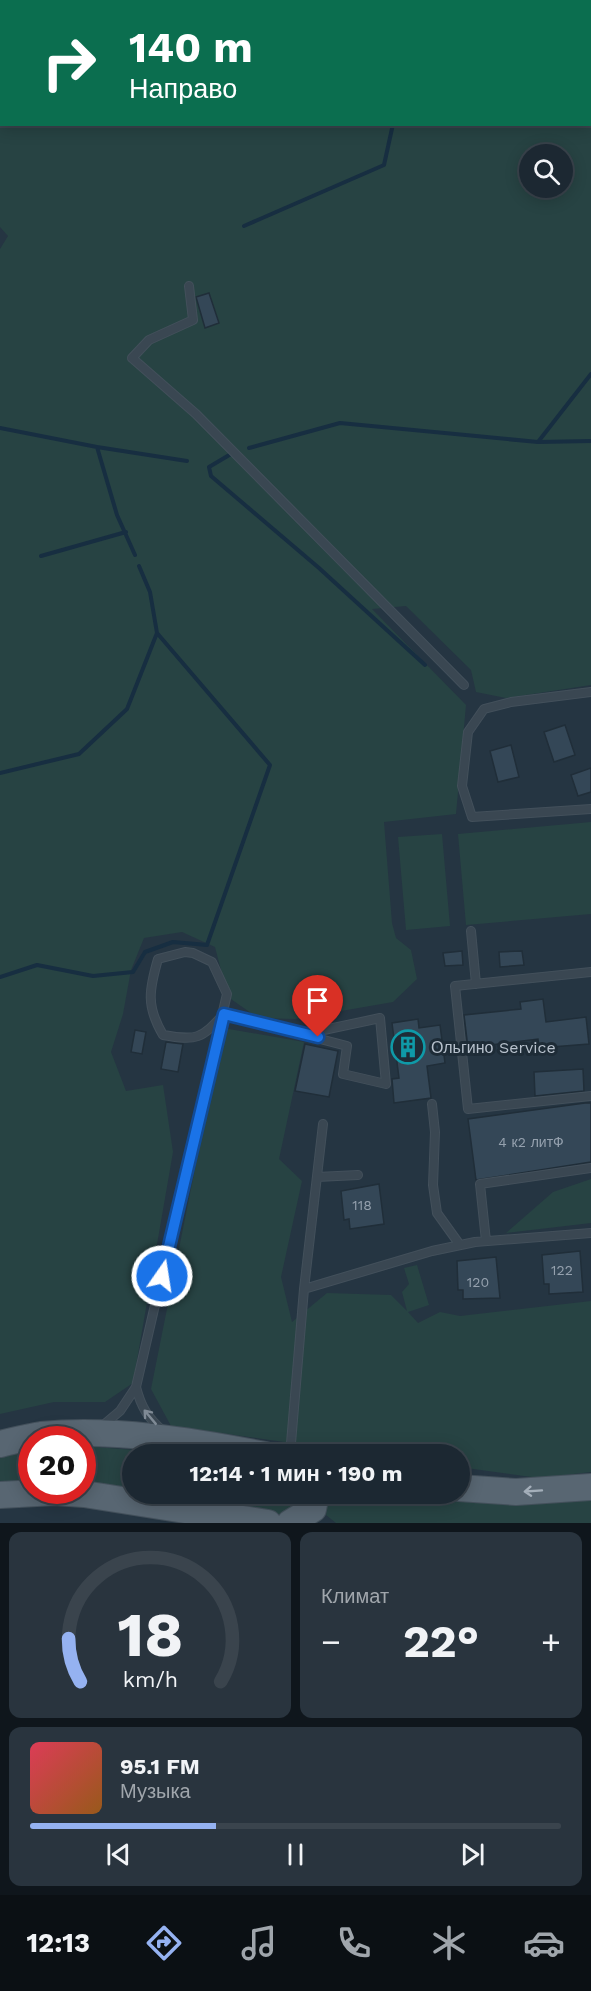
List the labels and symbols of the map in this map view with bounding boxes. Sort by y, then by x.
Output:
pin [292,975,343,1037]
building icon: Ольгино Service [390,1029,426,1065]
place label: Ольгино Service [431,1038,556,1057]
house number: 4 к2 литФ [498,1134,564,1150]
house number: 118 [352,1197,372,1213]
position arrow [130,1244,194,1308]
house number: 122 [551,1262,573,1278]
house number: 120 [467,1274,489,1290]
one-way arrow [143,1410,157,1425]
speed limit sign: 20 [18,1426,96,1504]
one-way arrow [523,1486,543,1497]

